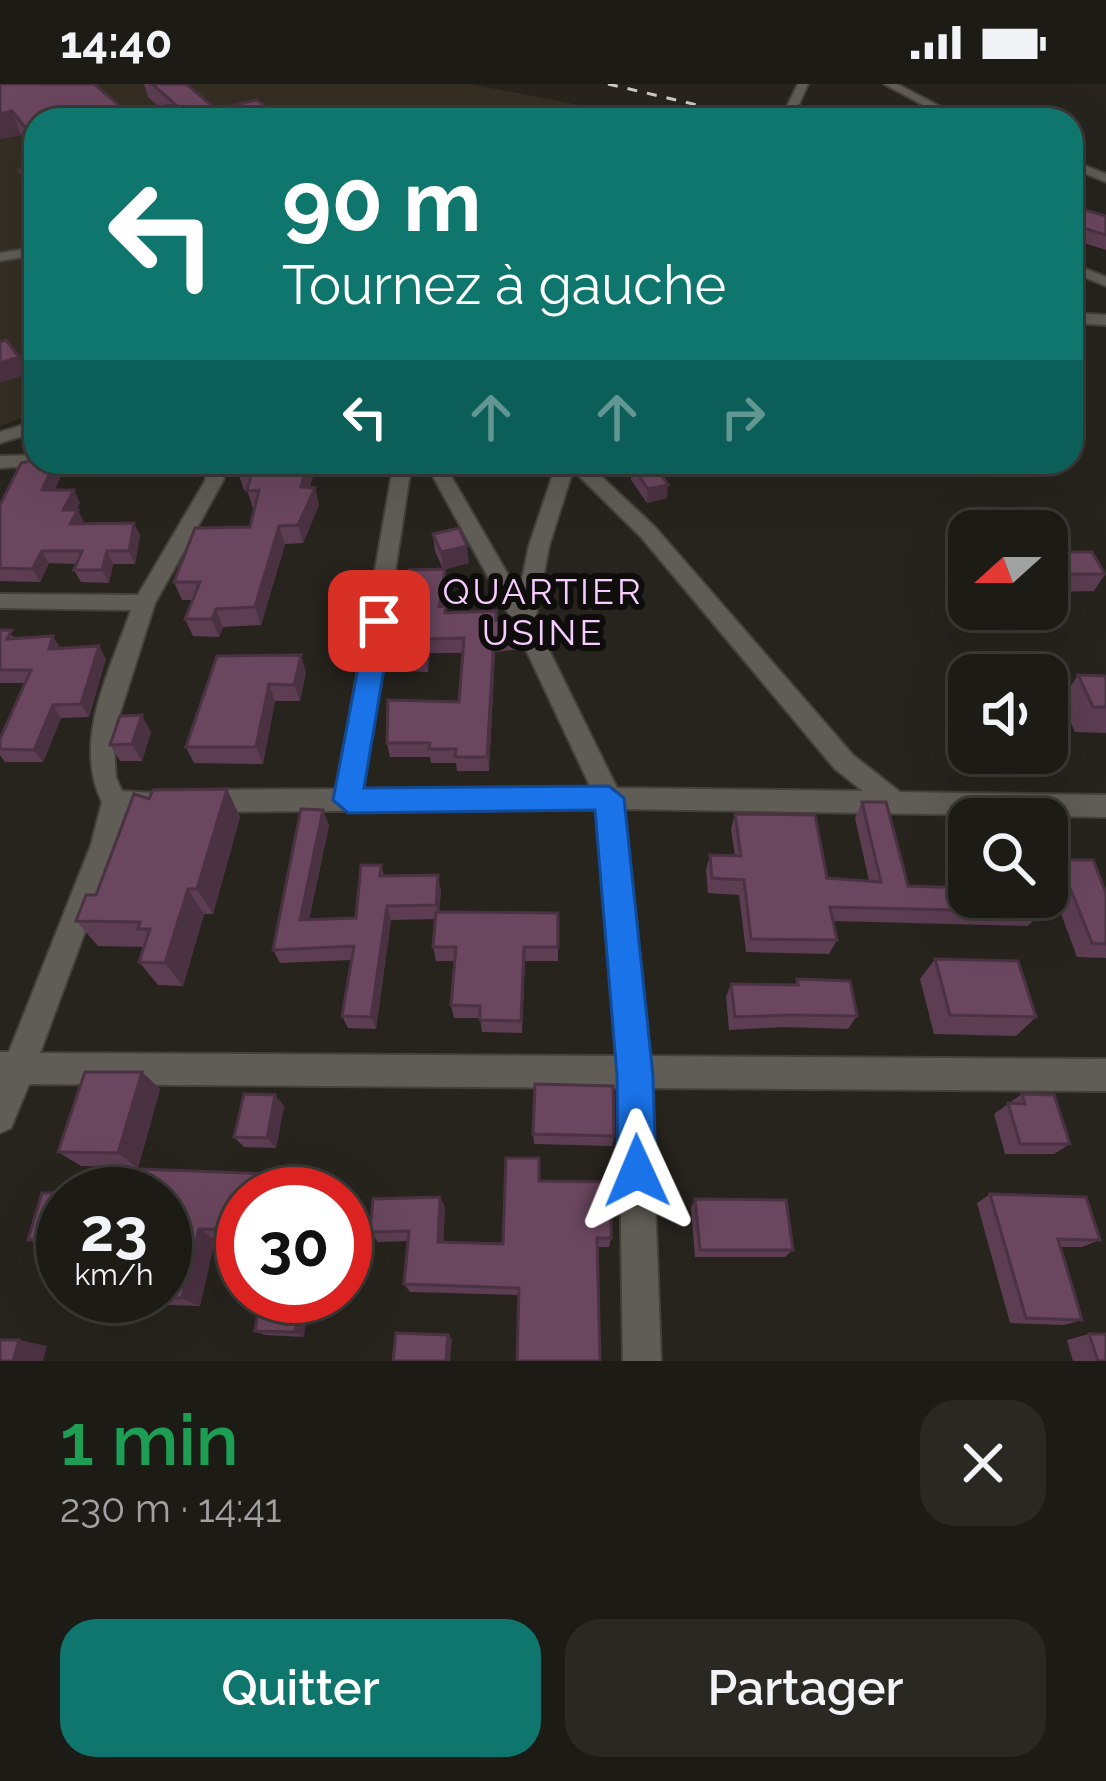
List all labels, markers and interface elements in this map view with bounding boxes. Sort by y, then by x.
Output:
text: 14:40 [60,16,172,69]
text: 90 m [282,152,481,251]
icon: left [84,156,240,312]
text: Tournez à gauche [282,253,726,317]
icon: left [332,384,398,450]
icon: ahead [458,384,524,450]
icon: ahead [584,384,650,450]
icon: right [710,384,776,450]
north arrow [948,510,1068,630]
map controls [948,510,1068,918]
pin [328,570,430,672]
district label: QUARTIER USINE [443,570,644,653]
icon: arrive [346,588,412,654]
button: sound [948,654,1068,774]
button: search [948,798,1068,918]
position arrow [574,1108,700,1234]
speed limit sign: 30 [216,1167,372,1323]
text: 23 [80,1195,148,1265]
text: km/h [74,1257,154,1292]
text: 1 min [60,1397,239,1482]
button: close [920,1400,1046,1526]
text: 230 m · 14:41 [60,1485,281,1531]
button: Quitter [60,1619,541,1757]
button: Partager [565,1619,1046,1757]

